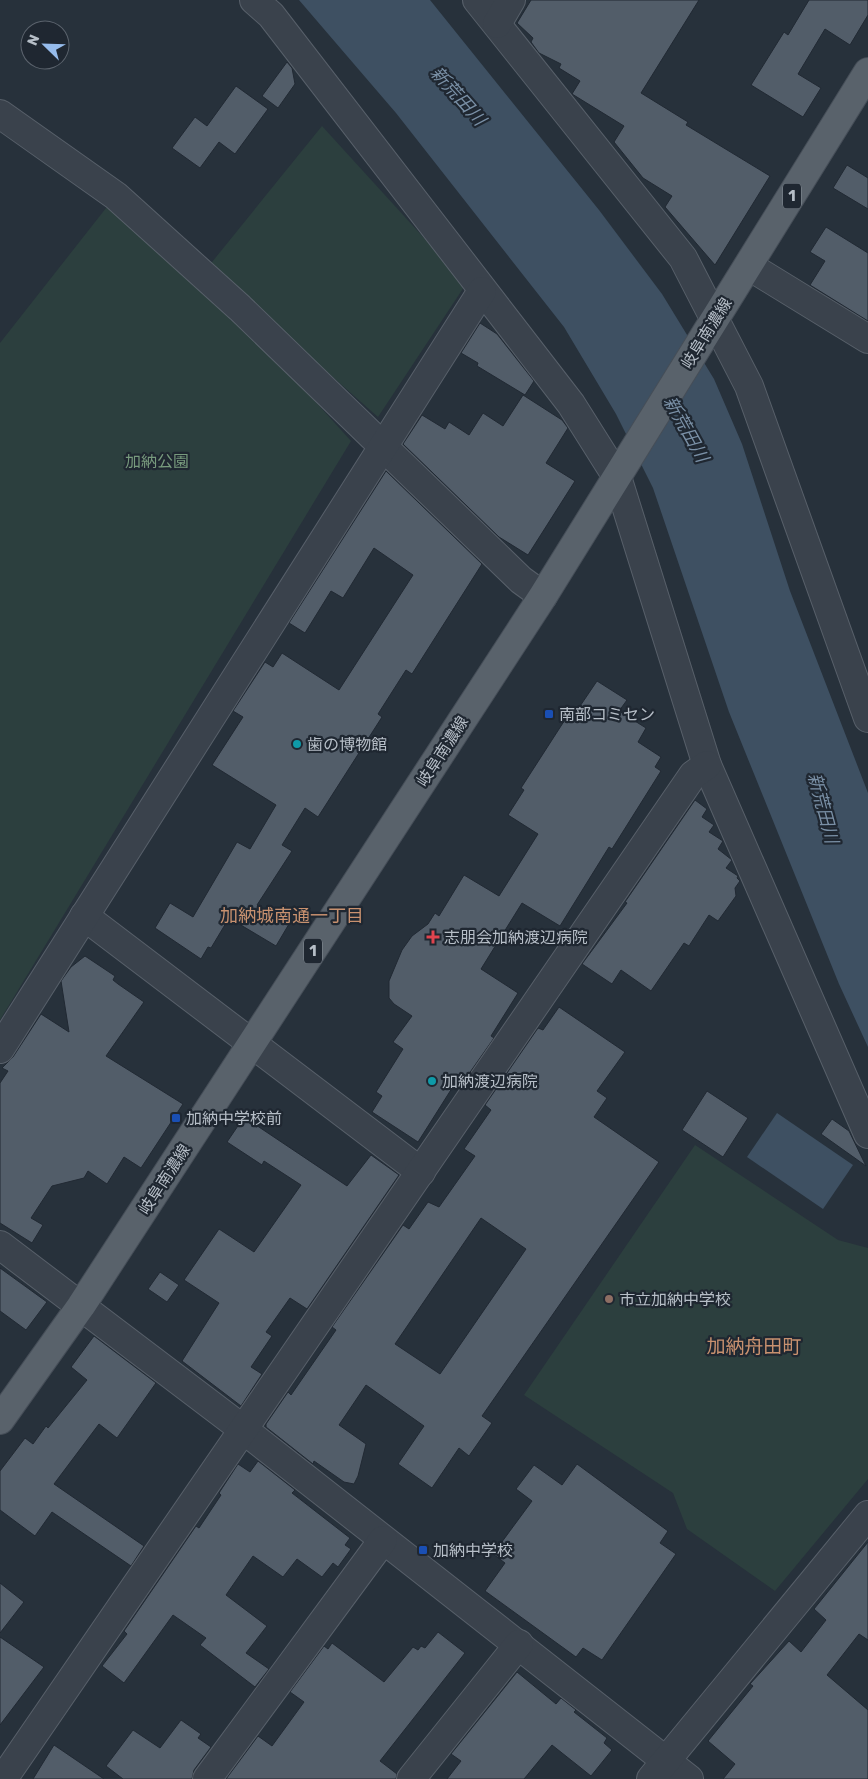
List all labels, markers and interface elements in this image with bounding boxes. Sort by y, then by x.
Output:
north arrow [20,20,70,70]
text: N [24,32,43,48]
water label: 新荒田川 [426,62,492,132]
road number: 1 [783,184,801,208]
street label: 岐阜南濃線 [677,294,736,372]
water label: 新荒田川 [659,392,714,468]
park label: 加納公園 [125,452,189,471]
place label: 南部コミセン [559,705,655,724]
marker: 南部コミセン [543,708,555,720]
street label: 岐阜南濃線 [413,713,472,790]
place label: 歯の博物館 [307,735,387,754]
marker: 歯の博物館 [291,738,303,750]
water label: 新荒田川 [803,770,843,848]
district label: 加納城南通一丁目 [220,905,364,927]
place label: 志朋会加納渡辺病院 [444,928,588,947]
marker: 志朋会加納渡辺病院 [426,930,440,944]
road number: 1 [304,938,322,964]
place label: 加納渡辺病院 [442,1072,538,1091]
marker: 加納渡辺病院 [426,1075,438,1087]
place label: 加納中学校前 [186,1109,282,1128]
marker: 加納中学校前 [170,1112,182,1124]
street label: 岐阜南濃線 [135,1141,194,1218]
place label: 市立加納中学校 [619,1290,731,1309]
marker: 市立加納中学校 [603,1293,615,1305]
district label: 加納舟田町 [706,1335,802,1358]
place label: 加納中学校 [433,1541,513,1560]
marker: 加納中学校 [417,1544,429,1556]

